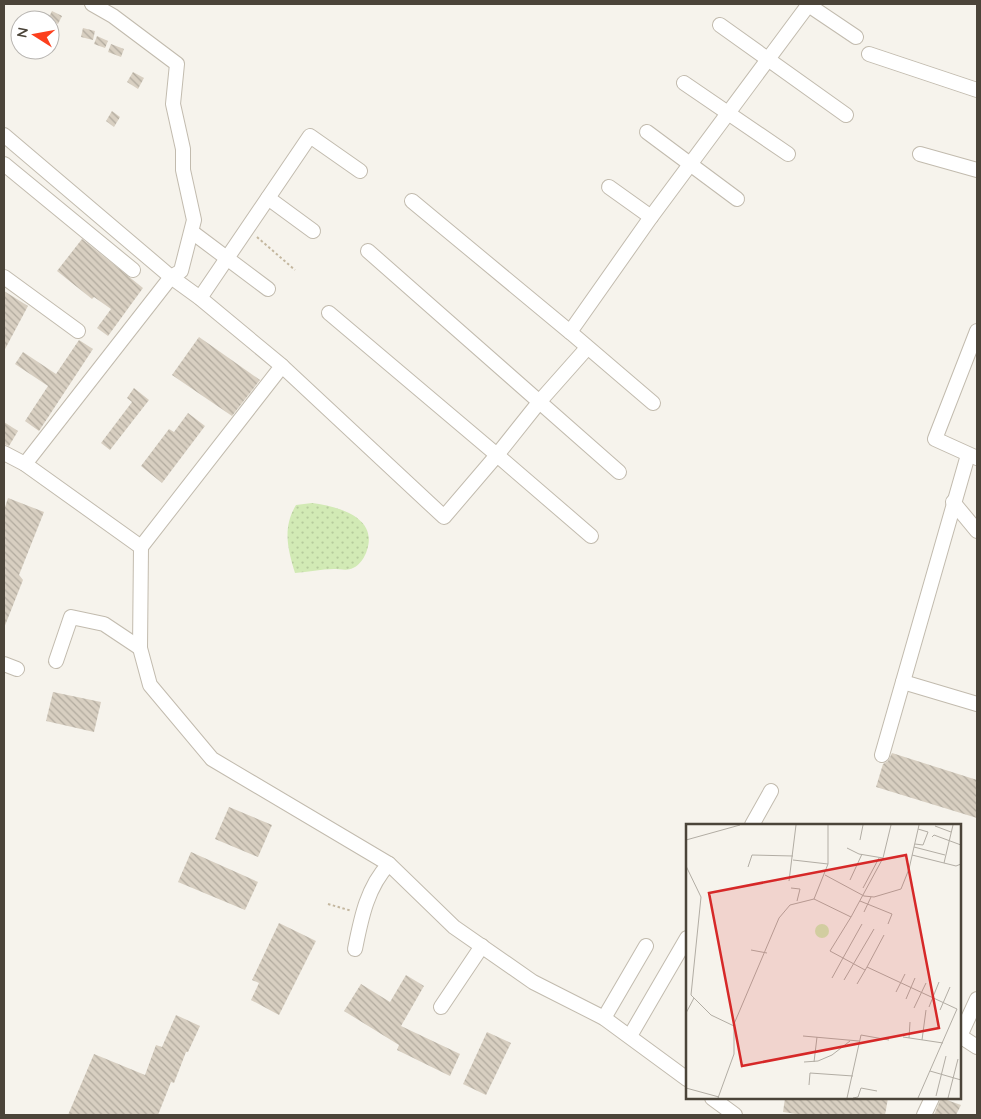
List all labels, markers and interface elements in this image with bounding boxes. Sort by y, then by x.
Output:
north arrow [10,10,60,60]
text: N [12,26,32,39]
inset map [686,824,961,1099]

